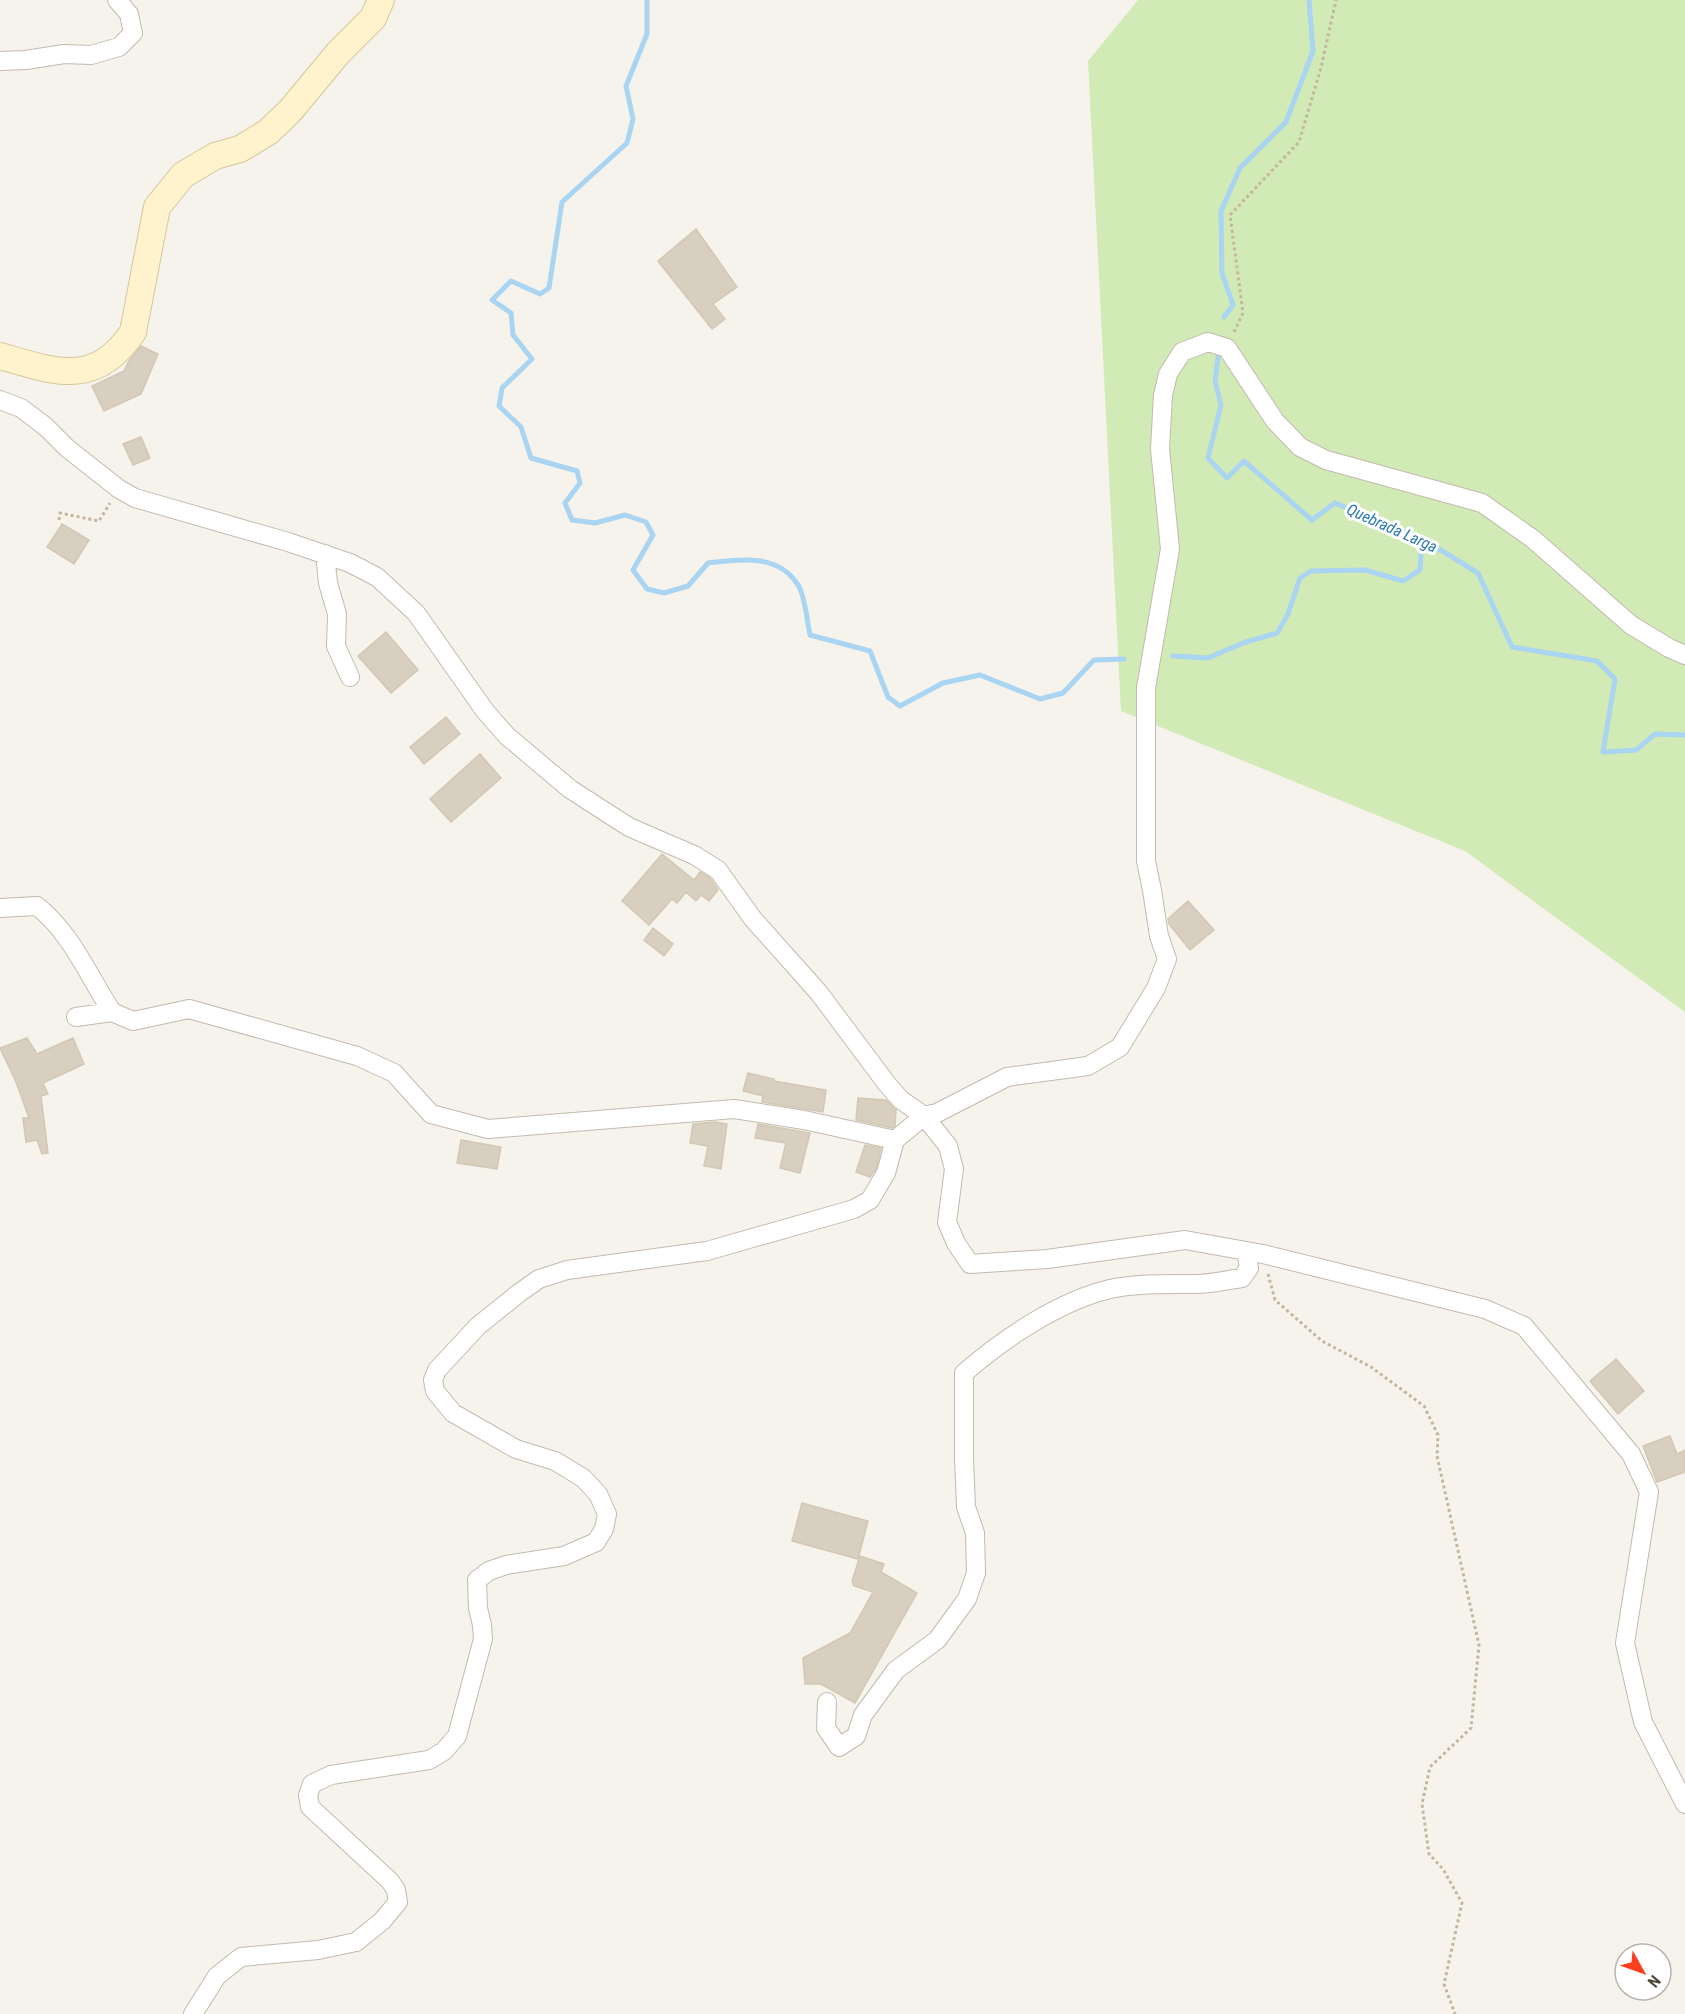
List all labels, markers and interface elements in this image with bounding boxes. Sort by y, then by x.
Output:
water label: Quebrada Larga [1344,500,1440,556]
north arrow [1613,1942,1673,2002]
text: N [1644,1971,1665,1991]

